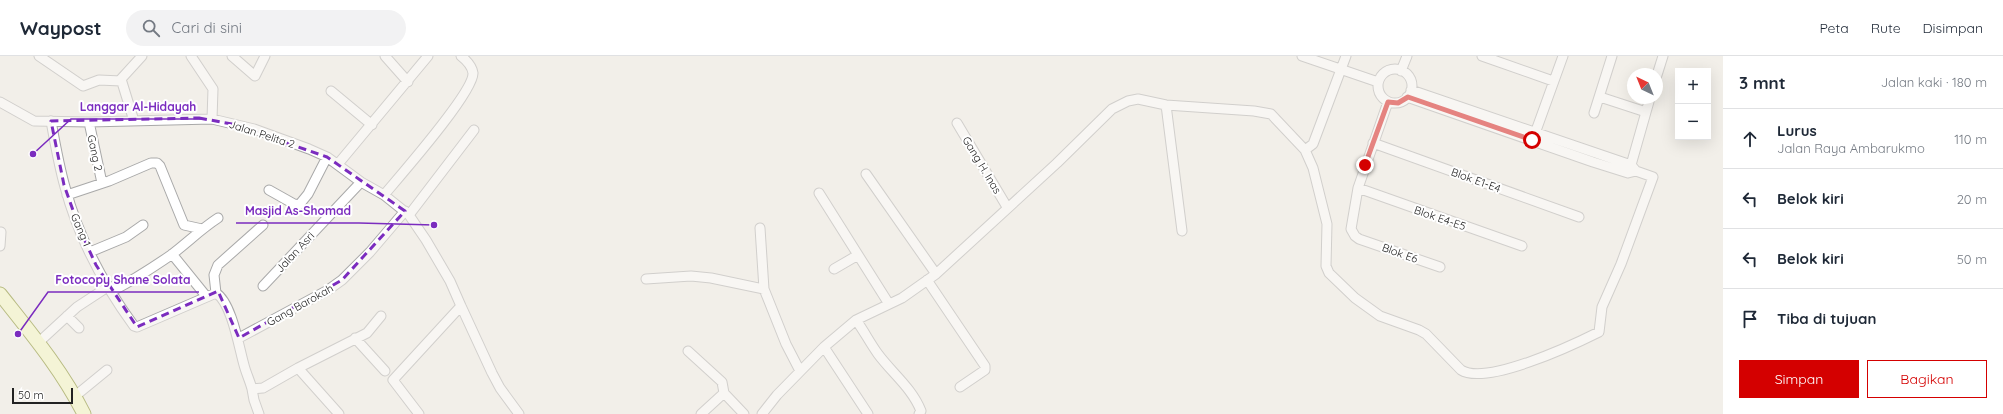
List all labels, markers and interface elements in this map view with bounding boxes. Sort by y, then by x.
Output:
search box [126,10,406,46]
text: Waypost [20,16,102,40]
icon: search [140,17,162,39]
text: Cari di sini [172,18,242,37]
text: Peta [1819,19,1849,37]
text: Rute [1871,19,1901,37]
text: Disimpan [1923,19,1983,37]
north arrow [1627,68,1663,104]
map controls [1675,68,1711,140]
button: + [1675,68,1711,104]
text: 3 mnt [1739,72,1786,93]
text: Jalan kaki · 180 m [1881,74,1987,90]
callout: Langgar Al-Hidayah [71,95,204,119]
text: Langgar Al-Hidayah [80,99,196,114]
button: − [1675,104,1711,140]
street label: Jalan Pelita 2 [227,117,297,151]
text: Lurus [1777,121,1817,140]
icon: ahead [1739,128,1761,150]
route start [1523,131,1541,149]
text: 110 m [1954,131,1987,147]
street label: Gang 2 [84,134,106,172]
street label: Gang H. Inas [959,134,1005,196]
text: Jalan Raya Ambarukmo [1777,140,1925,156]
route end [1356,156,1374,174]
street label: Blok E1-E4 [1449,165,1503,195]
icon: left [1739,188,1761,210]
text: Belok kiri [1777,189,1844,208]
text: 20 m [1957,191,1987,207]
callout: Masjid As-Shomad [236,199,359,223]
text: Masjid As-Shomad [245,203,351,218]
street label: Blok E4-E5 [1412,203,1468,233]
street label: Gang 1 [68,211,94,249]
street label: Jalan Asri [273,229,317,275]
street label: Blok E6 [1380,240,1420,266]
icon: left [1739,248,1761,270]
text: Belok kiri [1777,249,1844,268]
text: 50 m [1957,251,1987,267]
callout: Fotocopy Shane Solata [48,268,199,292]
text: Fotocopy Shane Solata [55,272,191,287]
street label: Gang Barokah [264,281,336,329]
icon: arrive [1739,308,1761,330]
text: Tiba di tujuan [1777,309,1876,328]
button: Simpan [1739,360,1859,398]
button: Bagikan [1867,360,1987,398]
scale bar [12,386,73,405]
text: 50 m [18,388,44,402]

